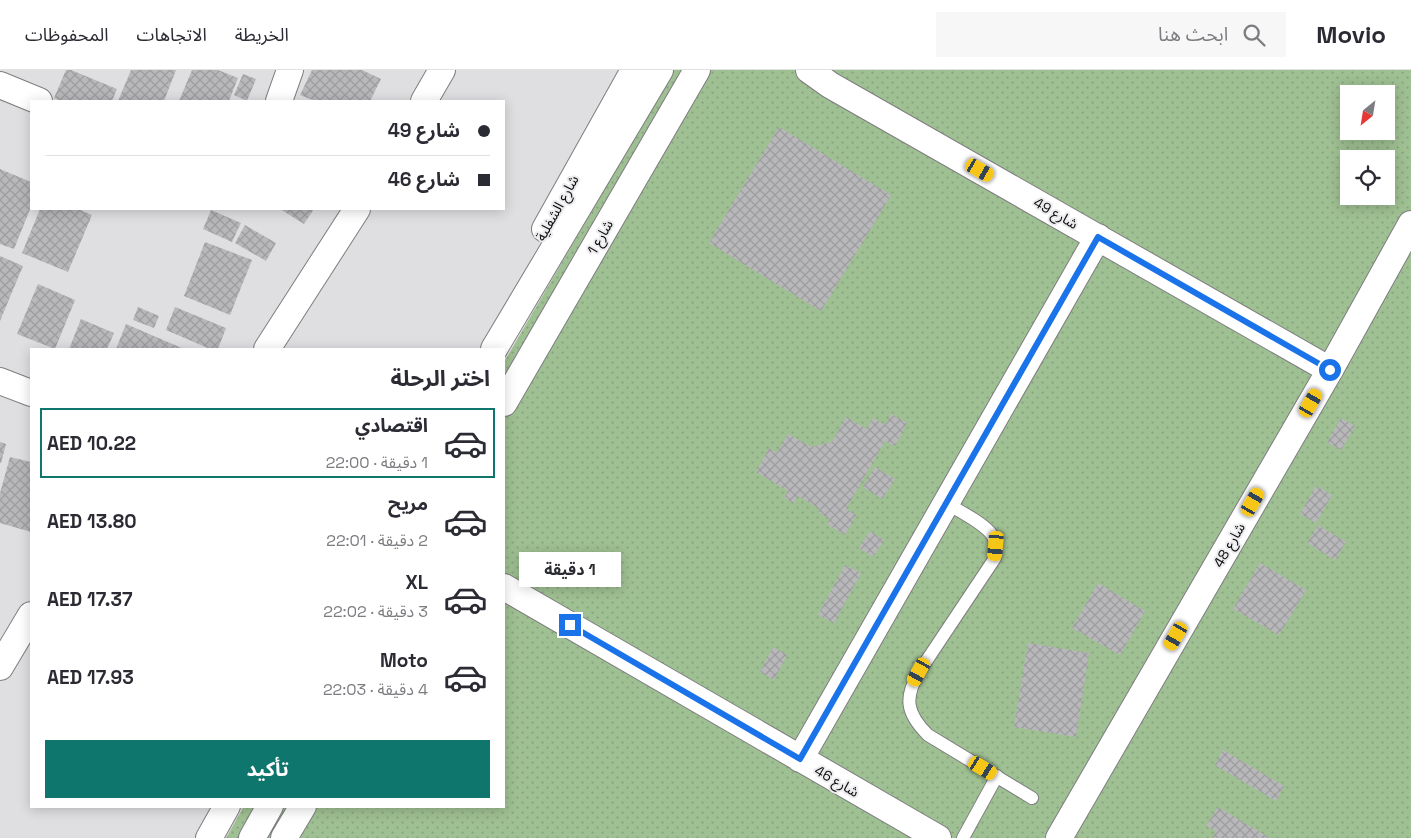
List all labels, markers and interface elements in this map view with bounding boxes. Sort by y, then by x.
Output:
search box [936,12,1286,57]
text: Movio [1316,19,1386,50]
icon: search [1240,21,1268,49]
text: ابحث هنا [1158,22,1228,47]
text: المحفوظات [25,23,109,46]
text: الاتجاهات [137,23,207,46]
text: الخريطة [235,23,289,46]
north arrow [1340,85,1395,140]
map controls [1340,85,1395,205]
text: شارع 49 [388,118,460,143]
button: locate [1340,150,1395,205]
car [963,156,996,184]
text: شارع 46 [388,167,460,192]
street label: شارع الشفلية [531,172,584,245]
street label: شارع 49 [1030,193,1081,235]
street label: شارع 1 [583,217,619,258]
route start [1319,359,1341,381]
text: اختر الرحلة [390,364,490,392]
car [1297,386,1324,420]
text: اقتصادي [355,413,428,438]
icon: car [443,421,488,466]
text: AED 10.22 [47,431,136,456]
text: 1 دقيقة · 22:00 [326,452,428,473]
car [1239,485,1266,519]
text: مريح [388,491,428,516]
icon: car [443,499,488,544]
text: AED 13.80 [47,509,137,534]
street label: شارع 48 [1209,520,1251,571]
text: 2 دقيقة · 22:01 [326,530,428,551]
car [987,530,1004,562]
callout: 1 دقيقة [519,552,621,588]
text: 1 دقيقة [544,559,596,580]
text: XL [405,570,428,595]
icon: car [443,577,488,622]
text: AED 17.37 [47,587,133,612]
text: 3 دقيقة · 22:02 [323,601,428,622]
route end [559,614,581,636]
car [1162,619,1189,653]
text: Moto [380,648,428,673]
icon: car [443,655,488,700]
car [905,655,932,689]
text: AED 17.93 [47,665,134,690]
text: 4 دقيقة · 22:03 [323,679,428,700]
button: تأكيد [45,740,490,798]
car [966,754,999,782]
street label: شارع 46 [811,761,862,803]

